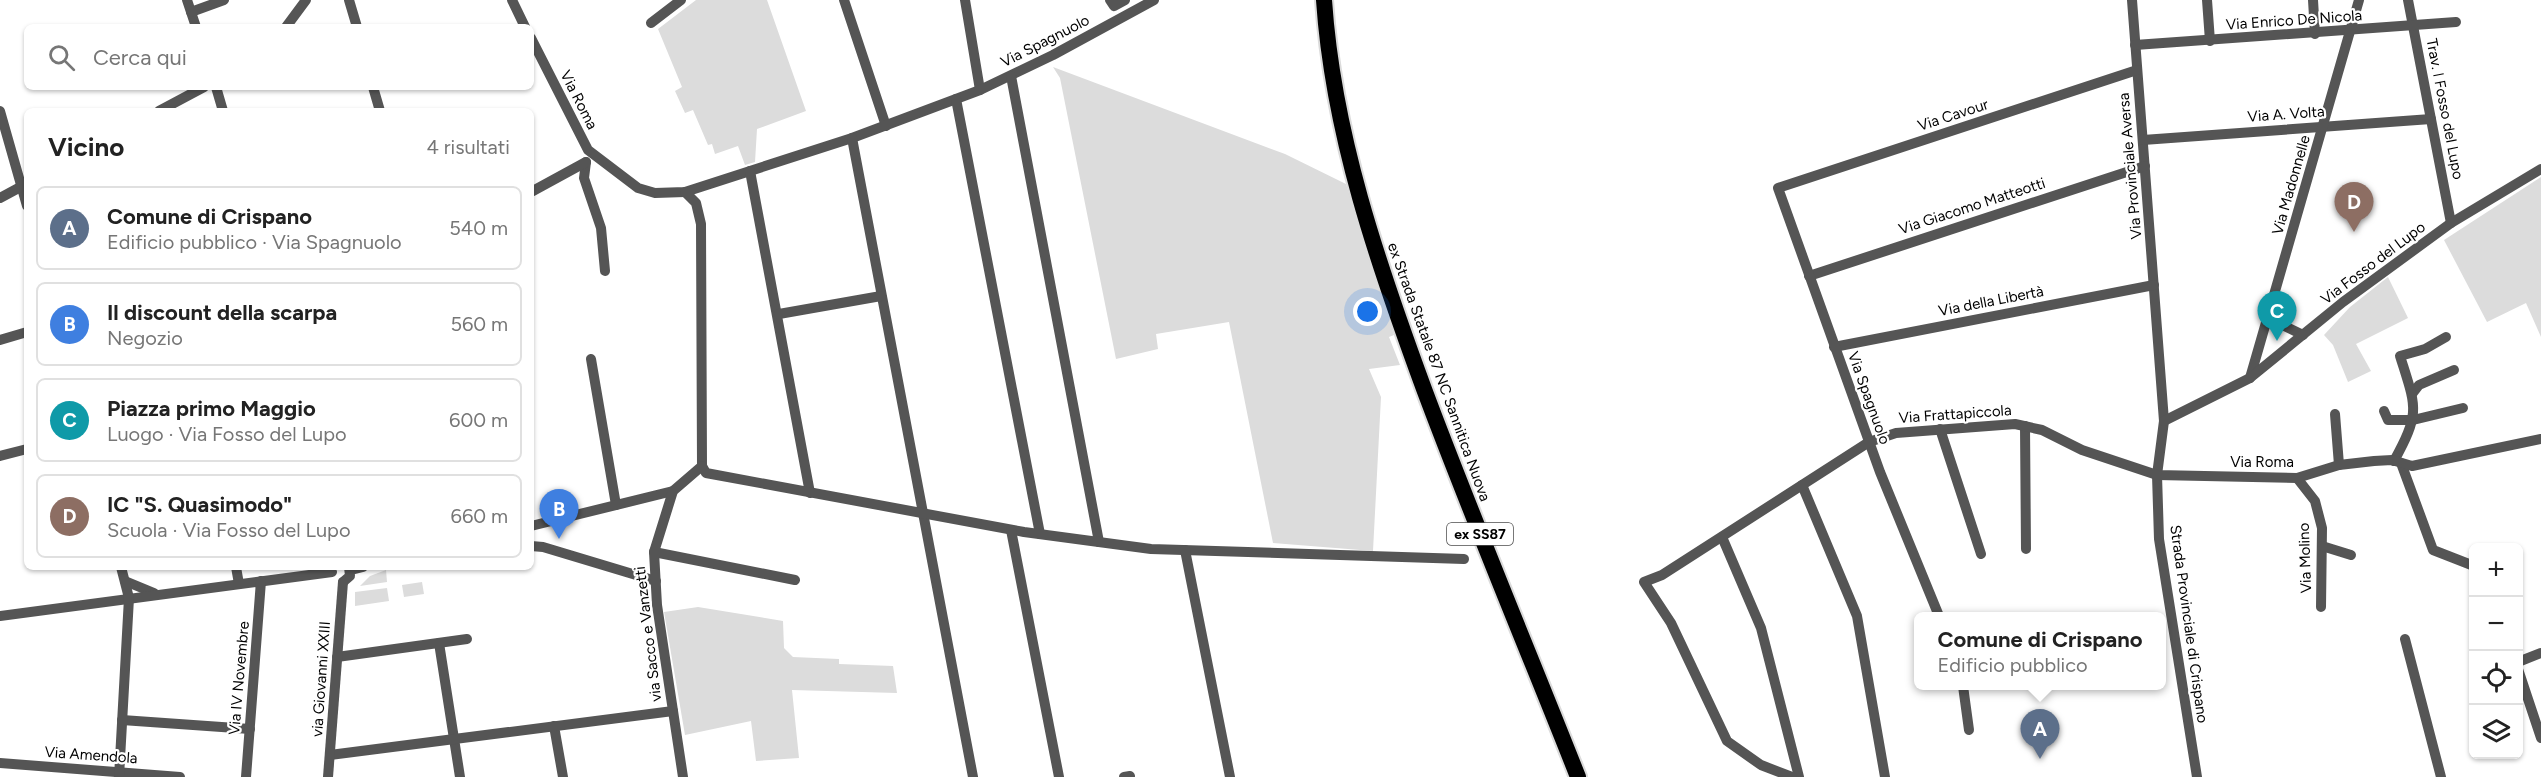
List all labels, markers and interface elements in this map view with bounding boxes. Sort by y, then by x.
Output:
street label: Via Enrico De Nicola [2225,6,2363,34]
street label: Via Spagnuolo [998,11,1093,71]
search box [24,24,534,90]
street label: Trav. I Fosso del Lupo [2422,37,2468,181]
icon: search [45,41,78,74]
text: Cerca qui [93,44,187,71]
street label: Via Roma [557,68,601,132]
street label: Via Provinciale Aversa [2115,92,2145,240]
street label: Via Cavour [1915,95,1991,135]
street label: Via A. Volta [2247,102,2325,126]
text: Vicino [48,131,124,163]
street label: Via Madonnelle [2268,133,2314,237]
text: 4 risultati [426,135,510,159]
street label: Via Giacomo Matteotti [1896,174,2048,238]
pin: D [2334,182,2374,232]
text: Comune di Crispano [107,203,312,230]
text: A [62,216,77,240]
text: 540 m [449,216,508,240]
street label: Via Fosso del Lupo [2317,218,2429,308]
text: Edificio pubblico · Via Spagnuolo [107,230,402,254]
street label: ex Strada Statale 87 NC Sannitica Nuova [1384,240,1494,504]
street label: Via della Libertà [1937,282,2045,320]
pin: C [2258,292,2296,341]
your location [1353,297,1382,326]
text: Il discount della scarpa [107,299,337,326]
text: B [63,312,76,336]
text: 560 m [450,312,508,336]
text: Negozio [107,326,183,350]
street label: Via Spagnuolo [1844,349,1894,447]
text: Piazza primo Maggio [107,395,316,422]
street label: Via Frattapiccola [1898,401,2012,427]
text: C [62,408,77,432]
text: 600 m [449,408,508,432]
text: Luogo · Via Fosso del Lupo [107,422,347,446]
street label: Via Roma [2230,453,2294,471]
pin: B [540,490,578,539]
text: IC "S. Quasimodo" [107,491,292,518]
text: D [63,504,77,528]
text: 660 m [451,504,508,528]
text: Scuola · Via Fosso del Lupo [107,518,351,542]
street label: Via Molino [2295,522,2315,594]
road number: ex SS87 [1447,523,1513,545]
street label: Strada Provinciale di Crispano [2166,524,2212,725]
map controls [2469,543,2523,759]
button: + [2469,543,2523,597]
street label: via Sacco e Vanzetti [631,565,665,703]
button: − [2469,597,2523,651]
popup [1914,612,2166,690]
street label: Via IV Novembre [225,620,253,736]
street label: via Giovanni XXIII [308,621,334,737]
text: Comune di Crispano [1938,626,2142,653]
button: locate [2469,651,2523,705]
text: Edificio pubblico [1938,653,2088,677]
button: layers [2469,705,2523,759]
pin: A [2020,710,2060,759]
street label: Via Amendola [44,743,138,767]

